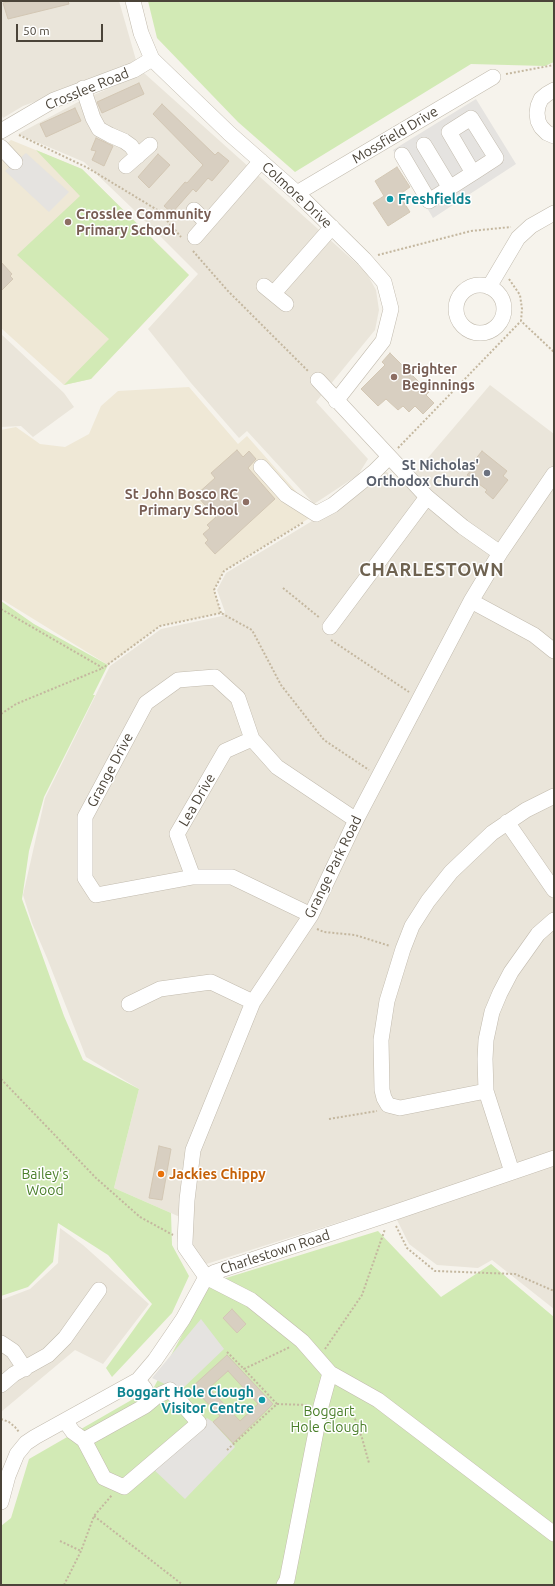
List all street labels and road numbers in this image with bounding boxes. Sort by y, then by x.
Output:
street label: Crosslee Road [43,65,131,113]
street label: Mossfield Drive [349,103,441,167]
street label: Colmore Drive [258,158,336,232]
street label: Grange Drive [83,730,137,810]
street label: Lea Drive [175,771,219,829]
street label: Grange Park Road [301,813,365,921]
street label: Charlestown Road [218,1226,332,1278]

